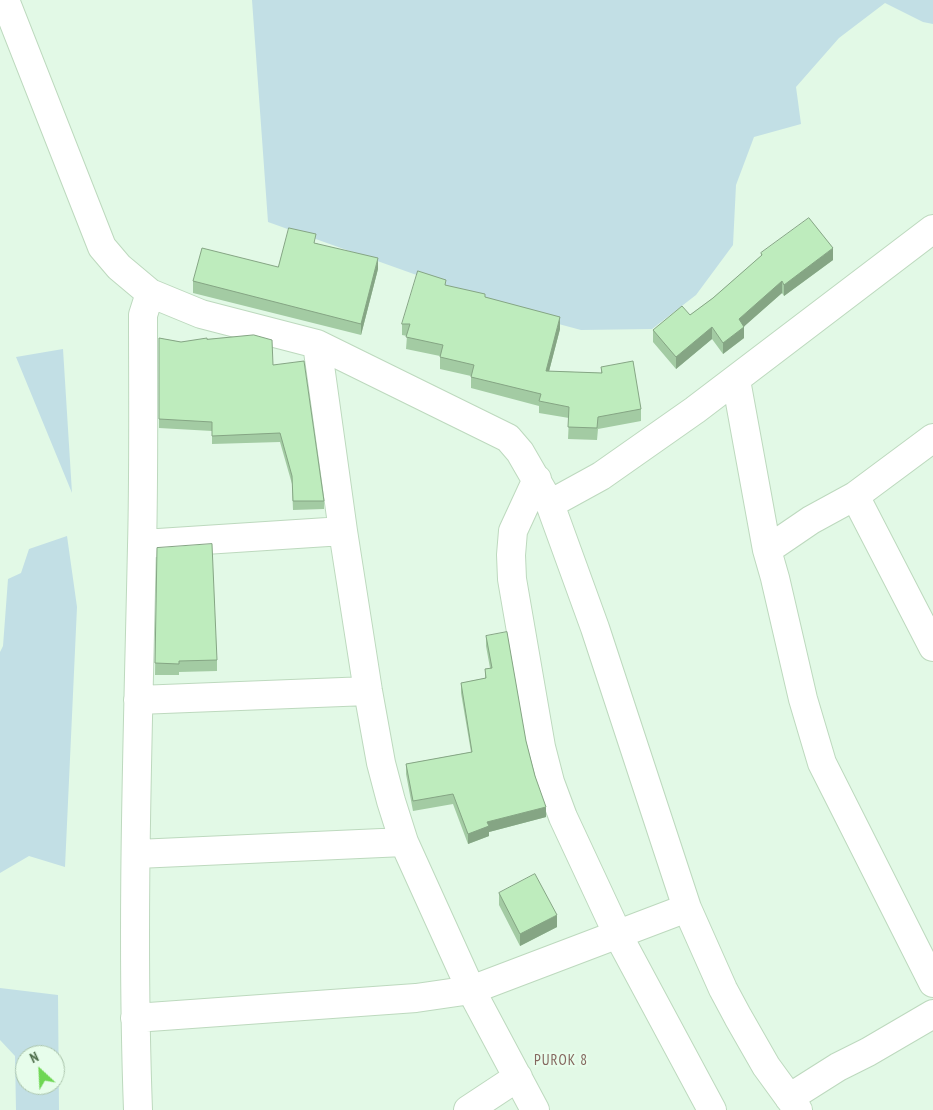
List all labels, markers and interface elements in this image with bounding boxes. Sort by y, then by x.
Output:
north arrow [15,1045,65,1095]
text: N [27,1048,41,1067]
district label: PUROK 8 [533,1052,589,1070]

